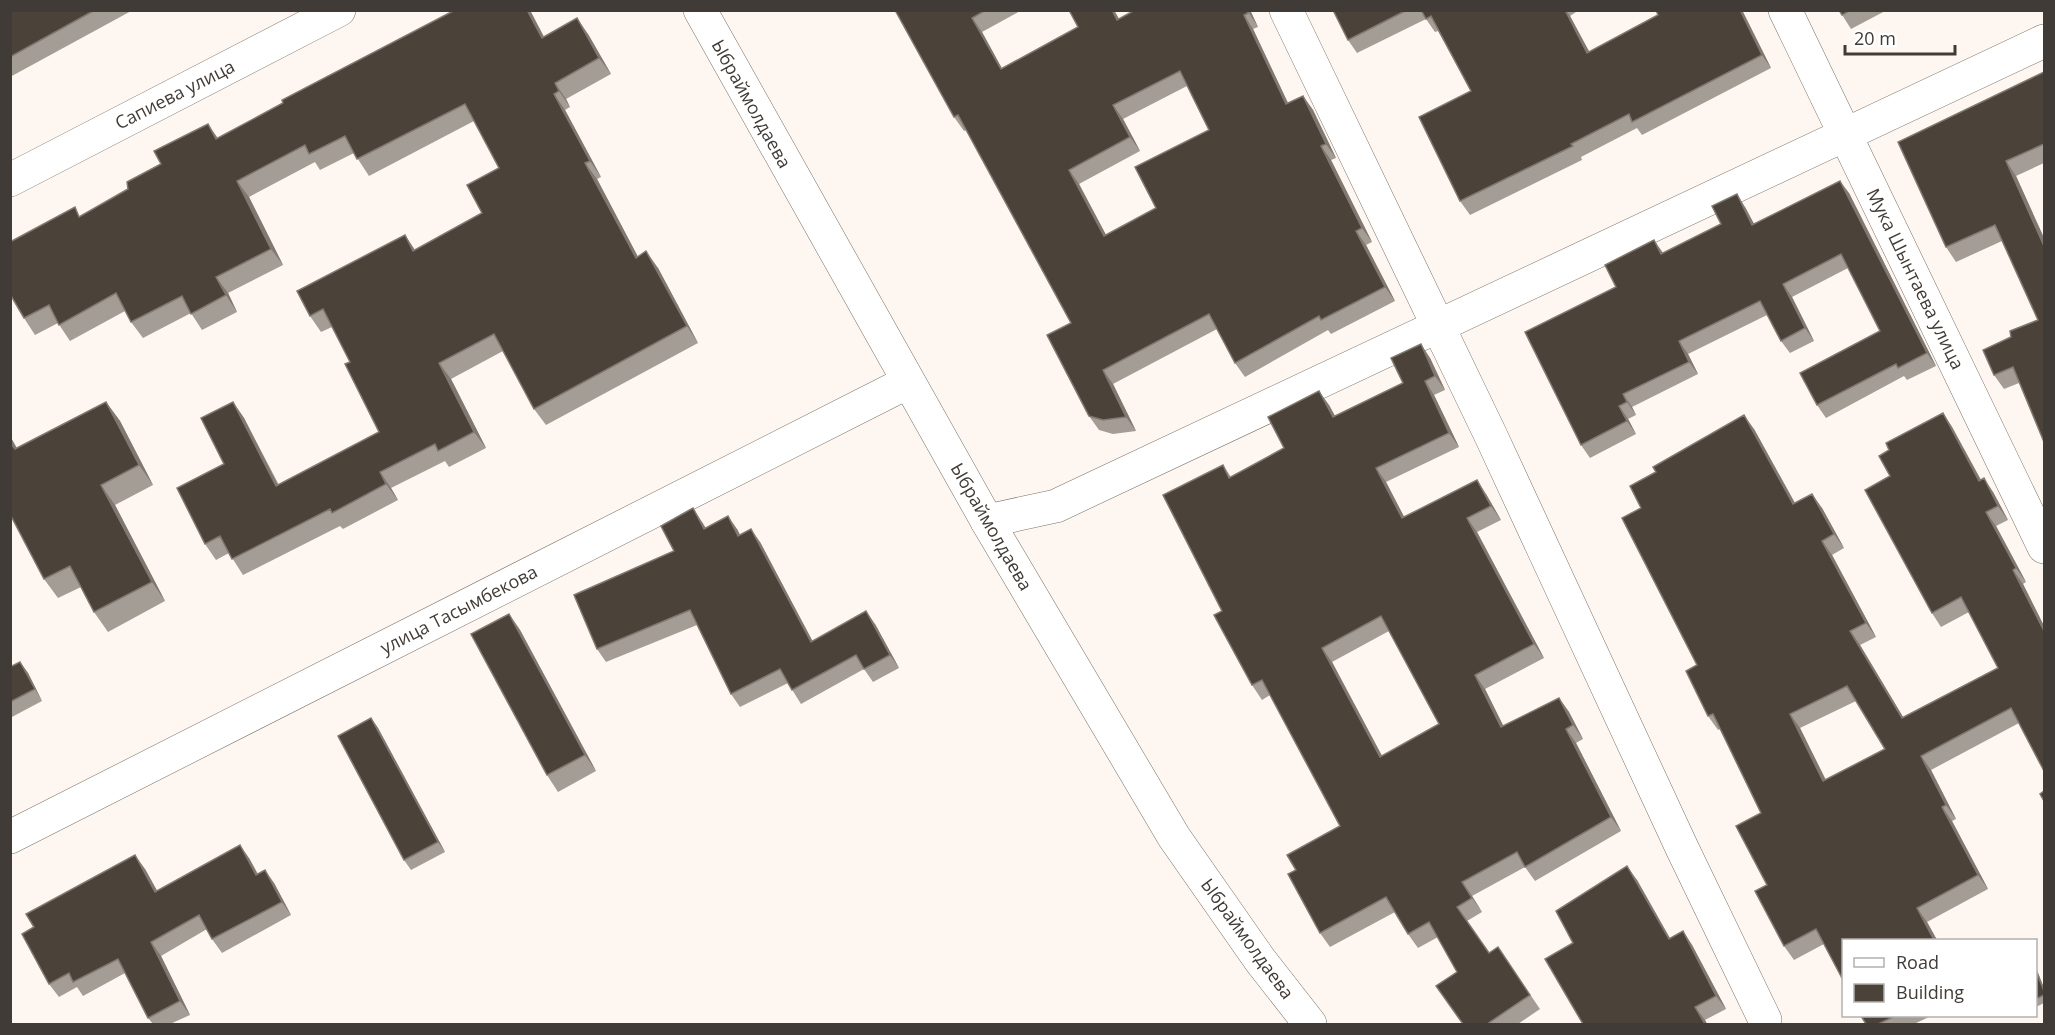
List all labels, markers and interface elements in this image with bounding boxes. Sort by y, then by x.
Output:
scale bar [1845,18,1954,56]
text: 20 m [1854,26,1896,50]
street label: Ыбраймолдаева [707,35,797,172]
street label: Сапиева улица [111,54,238,135]
street label: Мука Шынтаева улица [1862,184,1970,373]
street label: Ыбраймолдаева [946,458,1038,595]
street label: улица Тасымбекова [376,559,541,659]
street label: Ыбраймолдаева [1196,873,1300,1004]
legend [1842,939,2037,1017]
text: Road [1896,950,1939,974]
text: Building [1896,980,1964,1004]

